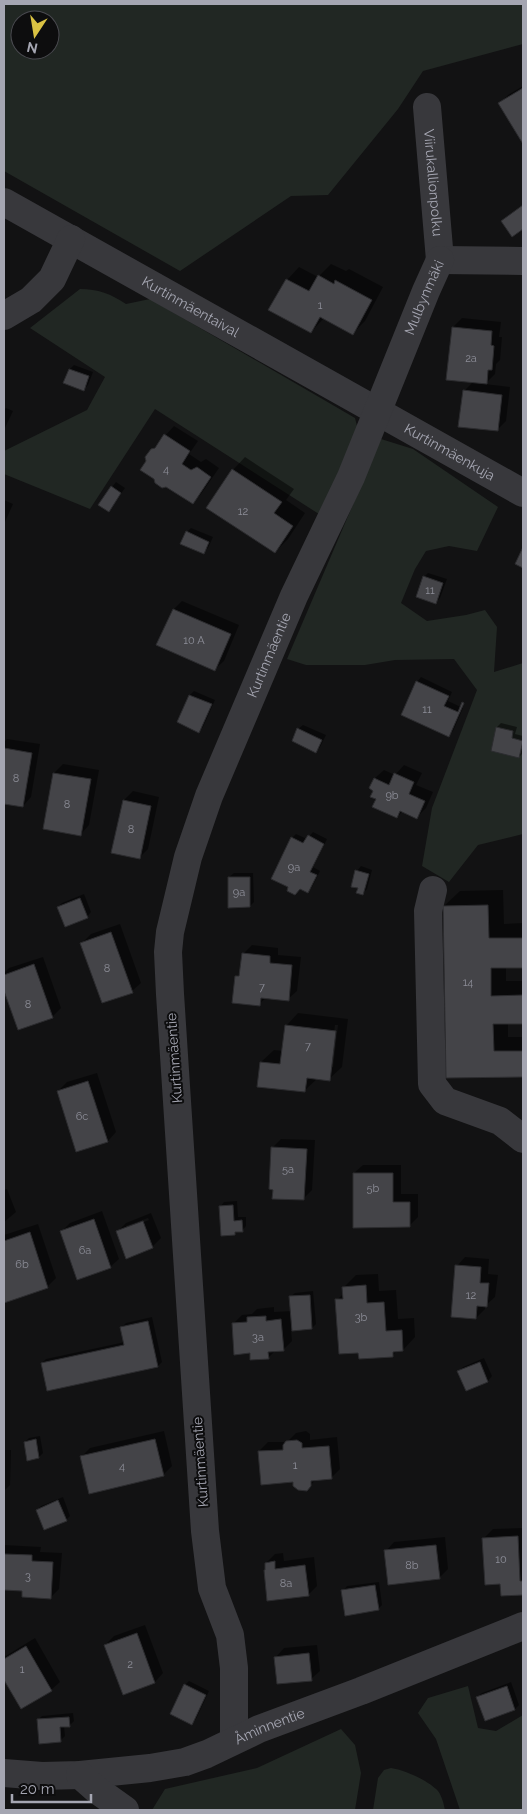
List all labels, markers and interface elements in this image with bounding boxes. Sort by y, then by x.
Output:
north arrow [10,10,60,60]
text: N [25,39,39,57]
street label: Viirukallionpolku [421,128,446,237]
street label: Mulbynmäki [401,258,447,337]
street label: Kurtinmäentaival [139,273,242,340]
house number: 1 [318,299,323,312]
house number: 2a [465,352,477,365]
street label: Kurtinmäenkuja [402,420,498,484]
house number: 4 [163,463,169,476]
house number: 12 [238,505,248,518]
house number: 11 [425,584,435,597]
street label: Kurtinmäentie [244,610,294,700]
house number: 10 A [183,634,205,647]
house number: 11 [422,703,432,716]
house number: 8 [13,772,19,785]
house number: 9b [385,789,399,802]
house number: 8 [64,798,70,811]
house number: 8 [128,823,134,836]
house number: 9a [288,861,300,874]
house number: 9a [233,886,245,899]
house number: 8 [104,962,110,975]
house number: 14 [463,976,473,989]
house number: 7 [259,981,265,994]
house number: 8 [25,998,31,1011]
street label: Kurtinmäentie [163,1012,185,1104]
house number: 7 [305,1040,311,1053]
house number: 6c [76,1110,88,1123]
house number: 5a [282,1163,294,1176]
house number: 5b [367,1182,380,1195]
house number: 6a [79,1244,91,1257]
house number: 6b [15,1258,29,1271]
house number: 12 [466,1289,476,1302]
house number: 3b [355,1311,368,1324]
house number: 3a [252,1331,264,1344]
street label: Kurtinmäentie [189,1416,211,1508]
house number: 1 [293,1459,298,1472]
house number: 4 [119,1460,125,1473]
house number: 10 [495,1553,507,1566]
house number: 8b [405,1559,419,1572]
house number: 3 [25,1570,31,1583]
house number: 8a [280,1577,292,1590]
house number: 2 [127,1658,133,1671]
house number: 1 [20,1663,25,1676]
street label: Åminnentie [232,1705,307,1748]
scale bar [12,1772,91,1804]
text: 20 m [20,1780,55,1798]

